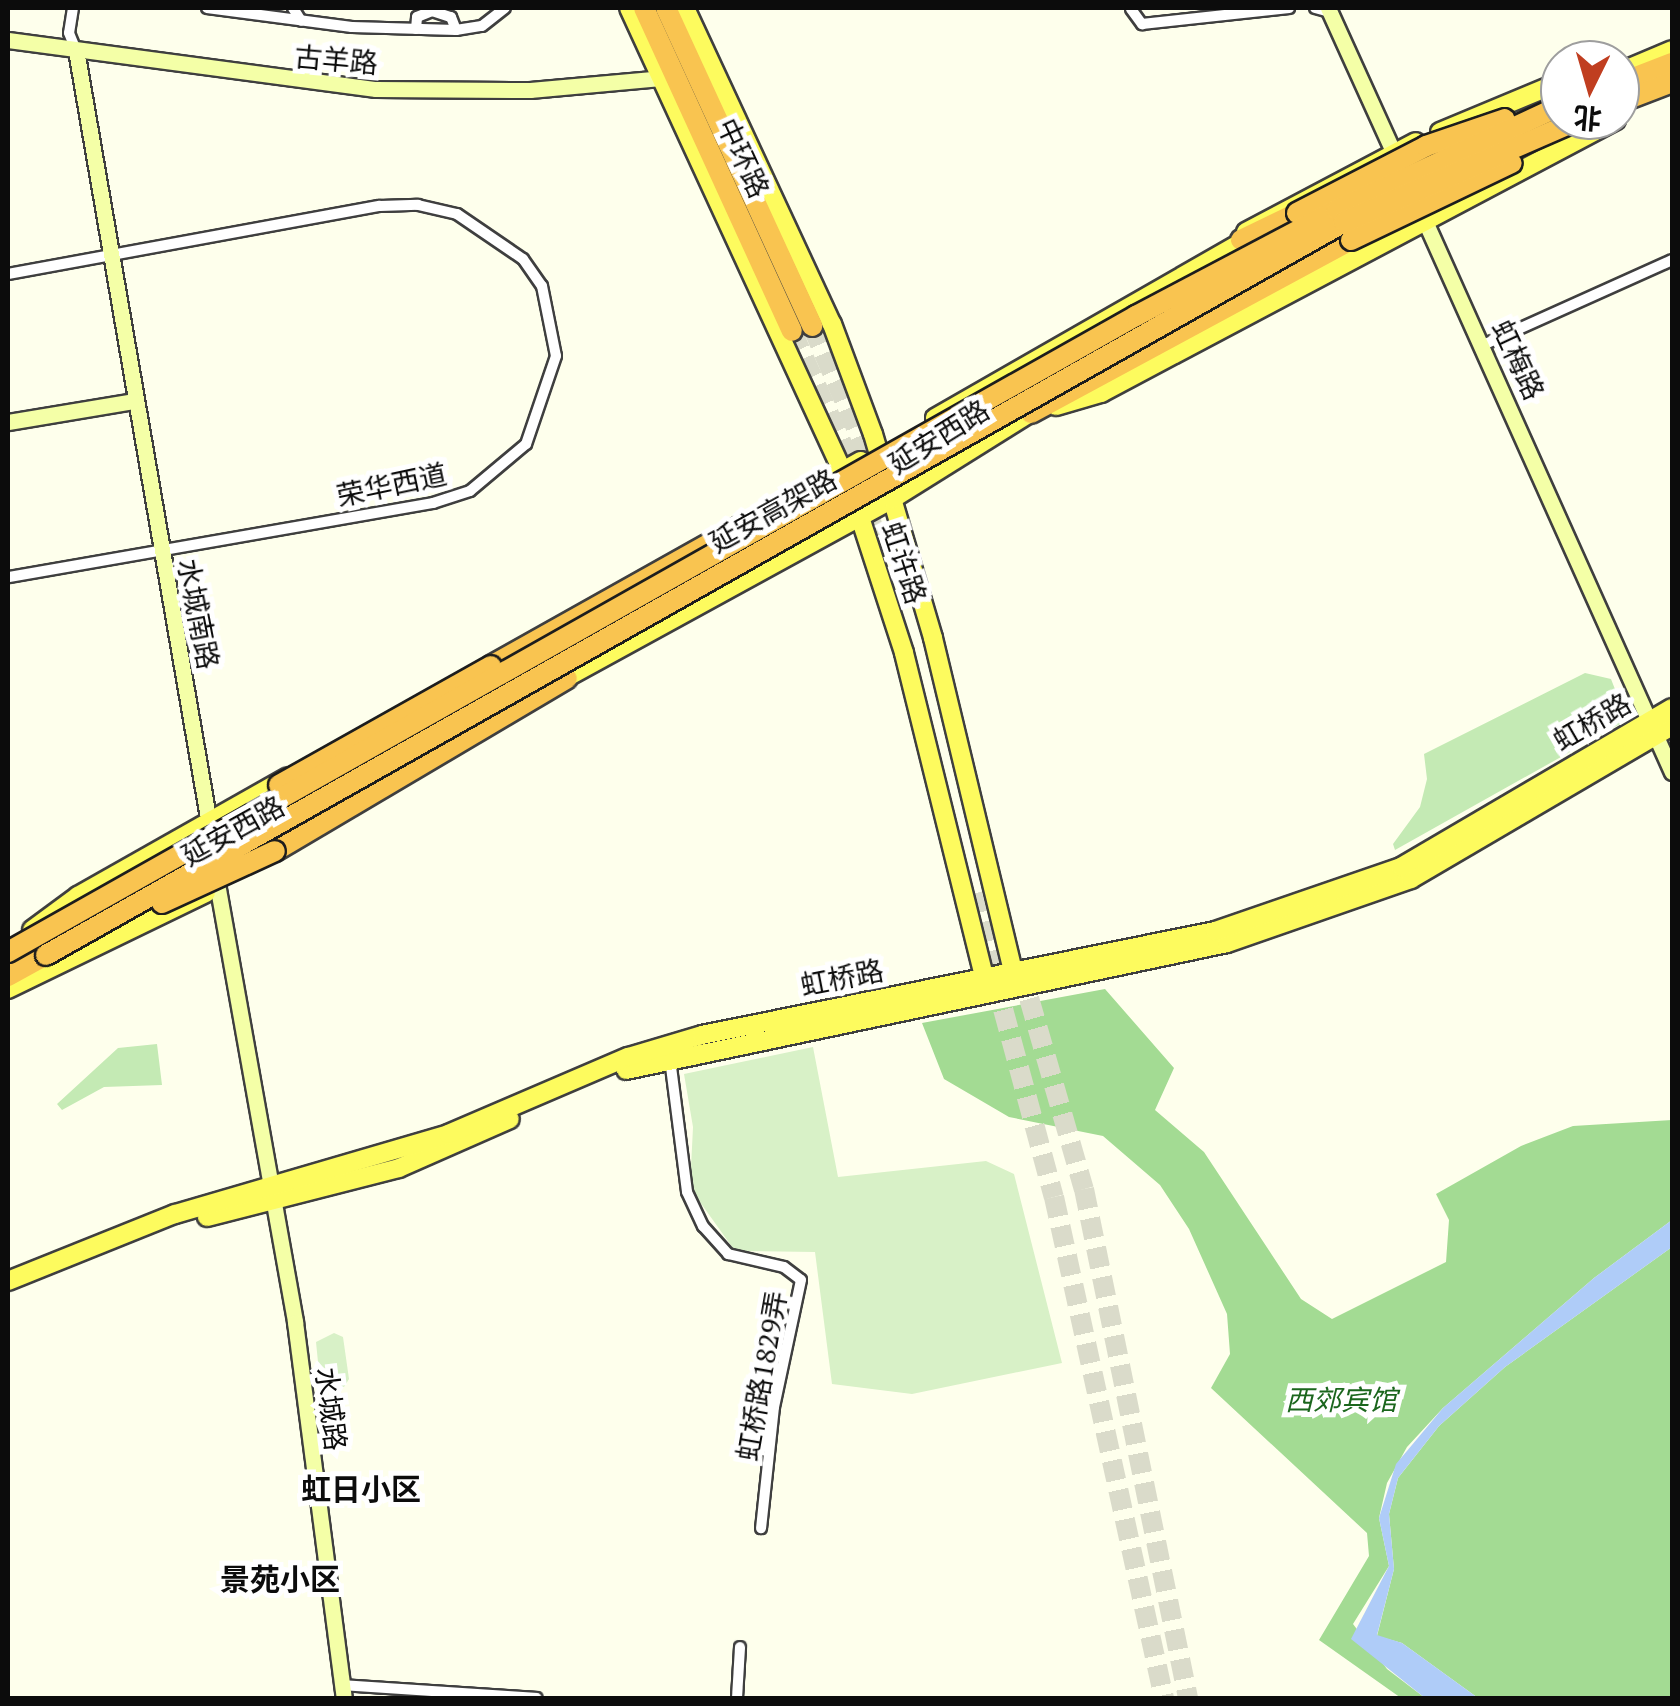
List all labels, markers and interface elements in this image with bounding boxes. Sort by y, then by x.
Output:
street label: 古羊路 [293,40,379,80]
north arrow [1540,40,1640,140]
text: 北 [1572,99,1603,138]
street label: 中环路 [710,113,776,203]
street label: 虹梅路 [1485,315,1551,405]
street label: 延安西路 [883,393,995,481]
street label: 荣华西道 [334,457,450,513]
street label: 延安高架路 [704,462,842,560]
street label: 虹许路 [875,518,933,608]
street label: 水城南路 [171,556,225,672]
street label: 虹桥路 [1547,686,1637,758]
street label: 延安西路 [176,789,290,873]
street label: 虹桥路 [798,953,886,1003]
street label: 虹桥路1829弄 [731,1289,793,1463]
street label: 水城路 [309,1365,353,1453]
park label: 西郊宾馆 [1285,1383,1397,1417]
district label: 虹日小区 [301,1471,421,1507]
district label: 景苑小区 [220,1561,340,1597]

